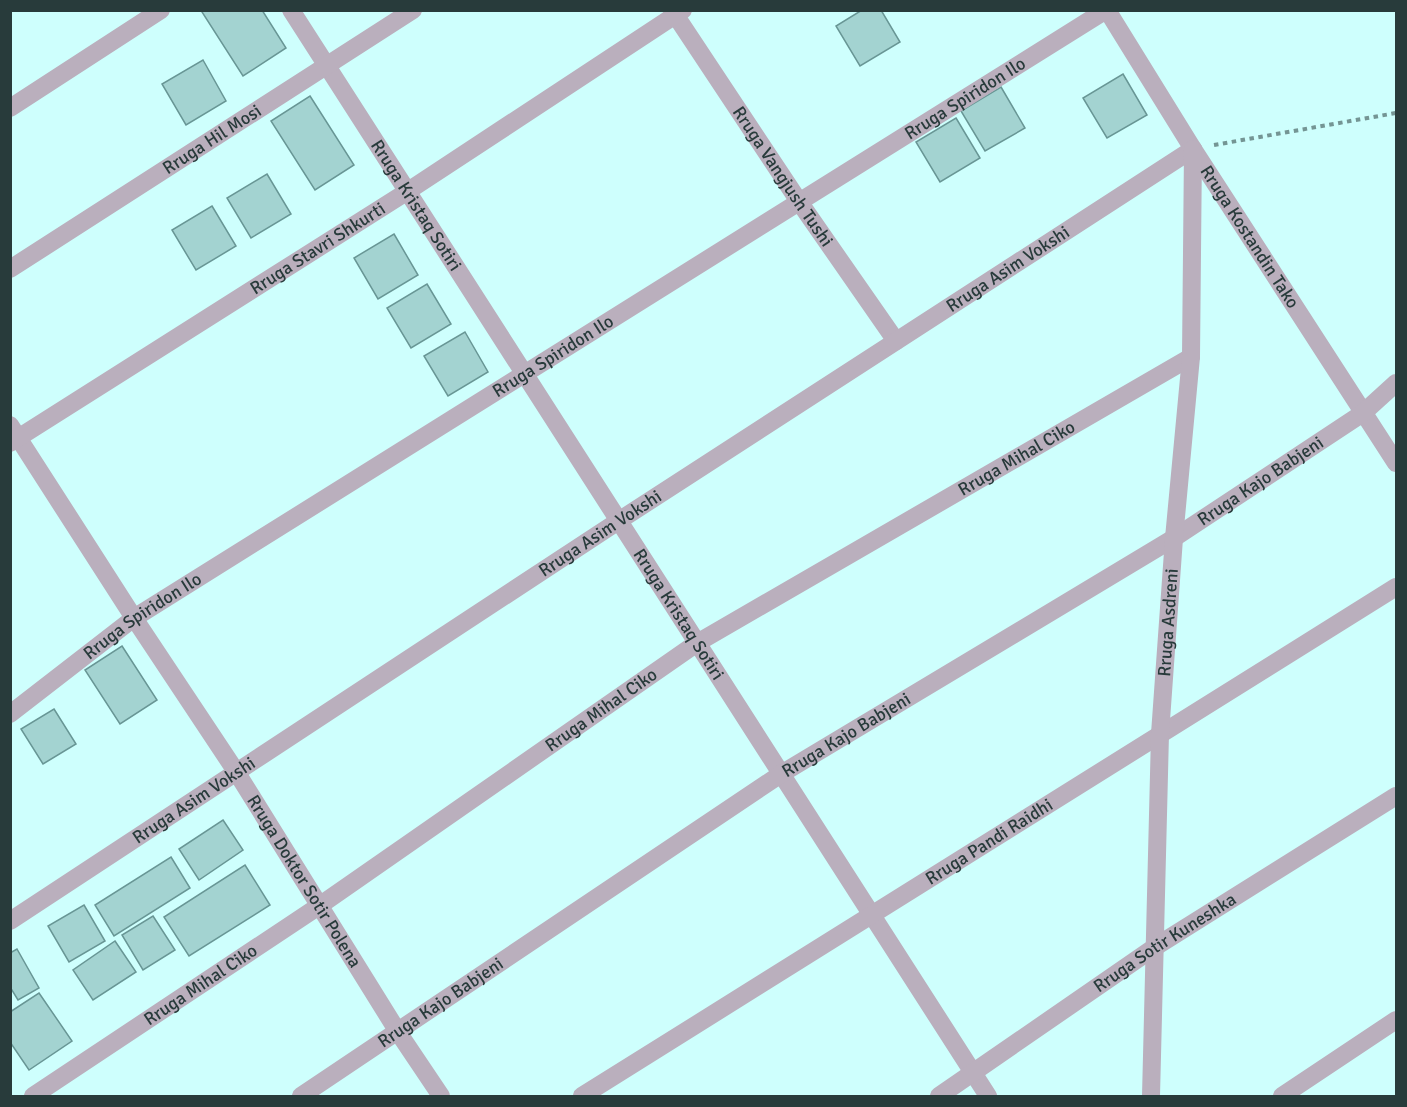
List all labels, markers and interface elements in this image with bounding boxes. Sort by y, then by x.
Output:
street label: Rruga Spiridon Ilo [900,52,1030,144]
street label: Rruga Hil Mosi [158,99,265,179]
street label: Rruga Vangjush Tushi [728,102,838,251]
street label: Rruga Kristaq Sotiri [366,136,467,275]
street label: Rruga Kostandin Tako [1196,161,1304,312]
street label: Rruga Stavri Shkurti [246,197,389,299]
street label: Rruga Asim Vokshi [942,221,1074,317]
street label: Rruga Spiridon Ilo [488,310,618,402]
street label: Rruga Mihal Ciko [954,416,1079,500]
street label: Rruga Kajo Babjeni [1193,431,1328,530]
street label: Rruga Asim Vokshi [534,485,666,582]
street label: Rruga Kristaq Sotiri [629,545,729,684]
street label: Rruga Spiridon Ilo [79,568,206,664]
street label: Rruga Asdreni [1153,568,1183,677]
street label: Rruga Mihal Ciko [541,663,661,756]
street label: Rruga Kajo Babjeni [778,688,915,782]
street label: Rruga Asim Vokshi [128,752,259,848]
street label: Rruga Doktor Sotir Polena [242,791,366,972]
street label: Rruga Pandi Raidhi [921,793,1057,890]
street label: Rruga Sotir Kuneshka [1089,888,1240,997]
street label: Rruga Mihal Ciko [140,939,261,1030]
street label: Rruga Kajo Babjeni [374,952,507,1052]

